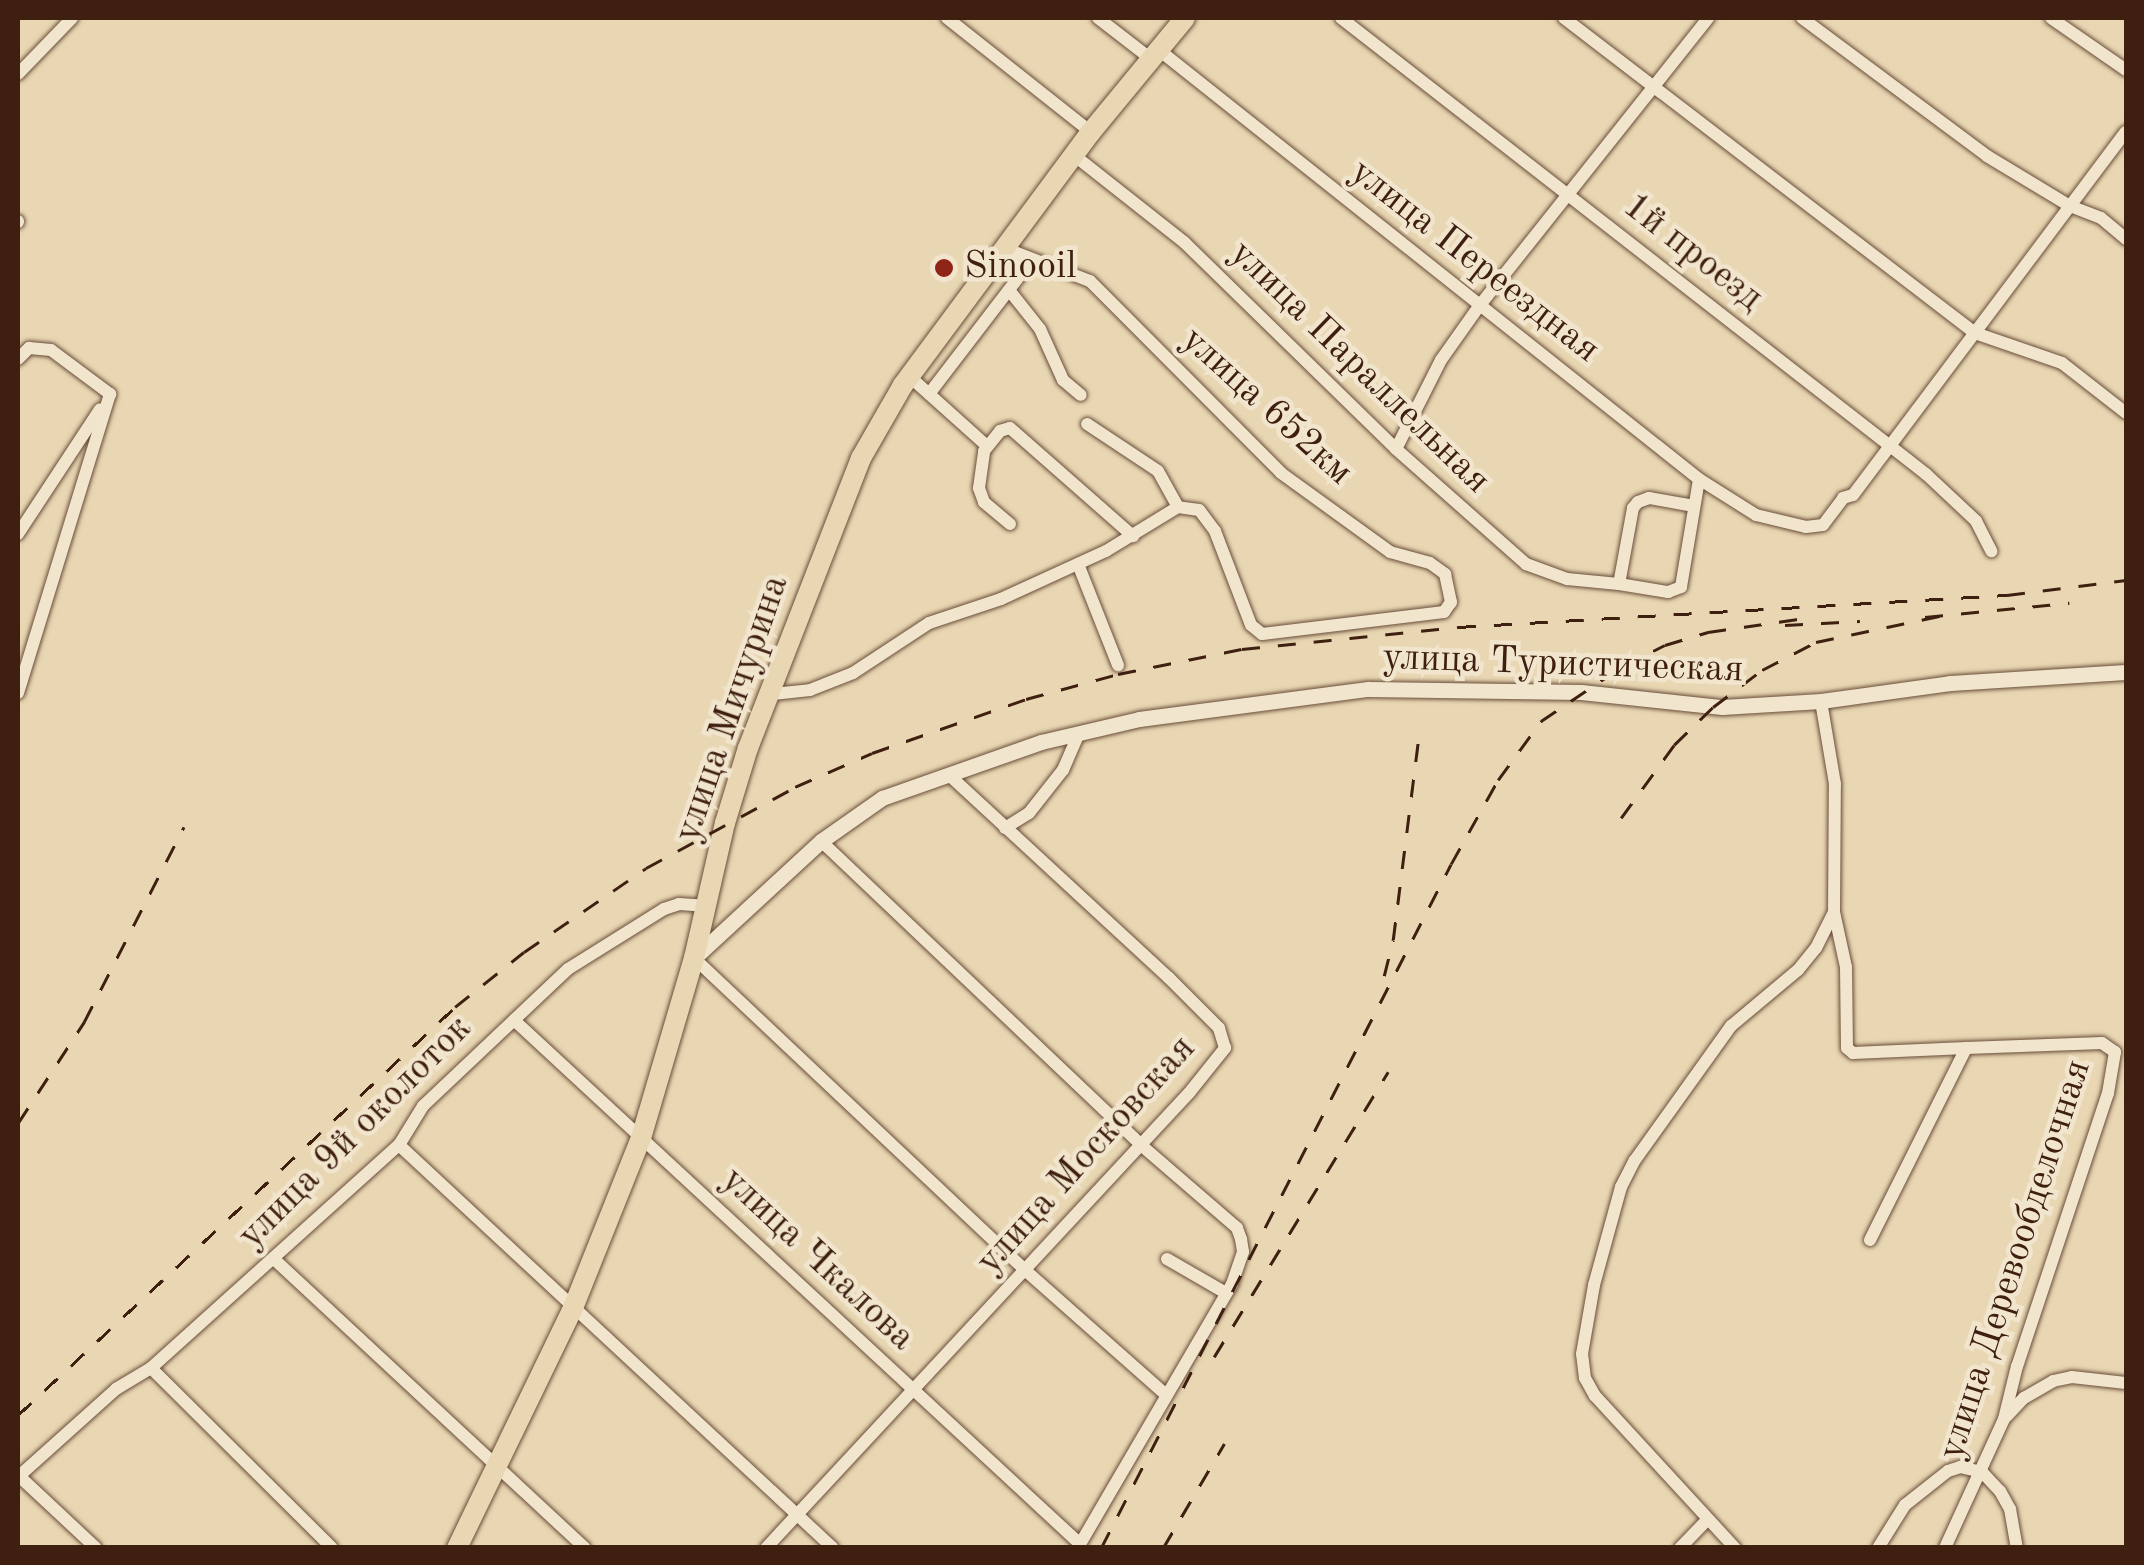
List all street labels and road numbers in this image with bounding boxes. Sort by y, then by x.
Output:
street label: улица Переездная [1340,150,1608,374]
street label: 1й проезд [1613,184,1771,322]
street label: улица Параллельная [1219,232,1499,504]
street label: улица 652км [1171,318,1361,496]
street label: улица Мичурина [666,570,800,848]
street label: улица Туристическая [1382,636,1744,694]
street label: улица 9й околоток [230,1007,482,1259]
street label: улица Московская [968,1027,1206,1285]
street label: улица Деревообделочная [1930,1054,2102,1466]
street label: улица Чкалова [711,1159,923,1361]

